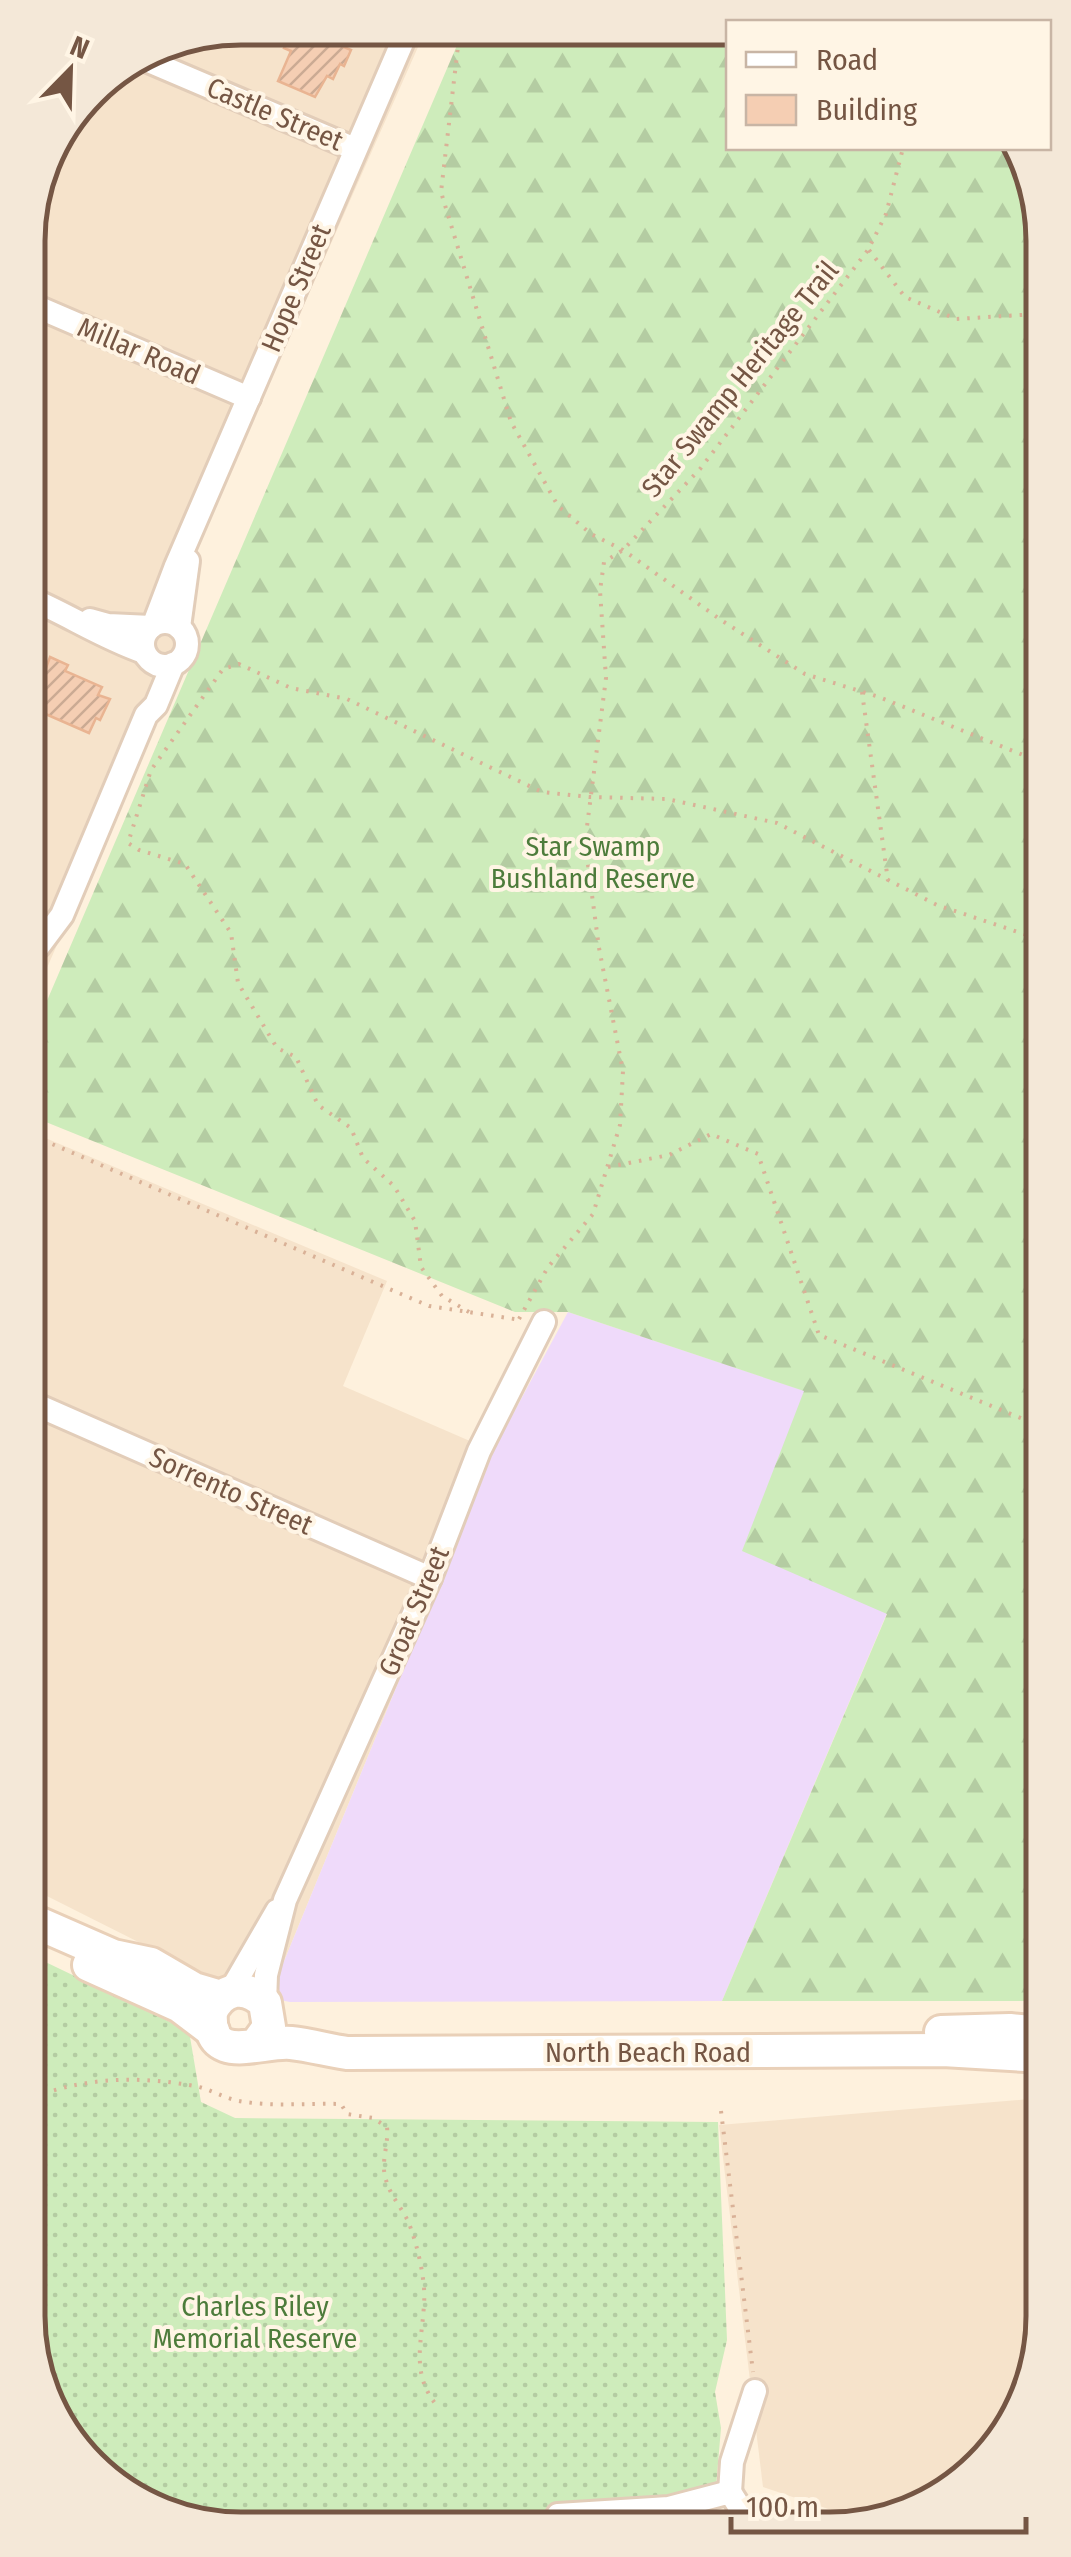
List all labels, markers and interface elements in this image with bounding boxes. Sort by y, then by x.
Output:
north arrow [20,20,120,120]
legend [726,20,1051,150]
text: N [65,29,94,66]
text: Road [816,42,878,78]
street label: Castle Street [202,71,349,158]
text: Building [816,92,918,128]
street label: Hope Street [254,218,338,357]
street label: Star Swamp Heritage Trail [635,254,845,504]
street label: Millar Road [73,310,205,392]
park label: Star Swamp Bushland Reserve [491,830,695,895]
street label: Sorrento Street [144,1440,318,1542]
street label: Groat Street [372,1540,456,1681]
street label: North Beach Road [545,2036,751,2069]
park label: Charles Riley Memorial Reserve [153,2290,357,2355]
scale bar [731,2472,1026,2534]
text: 100 m [746,2489,819,2525]

